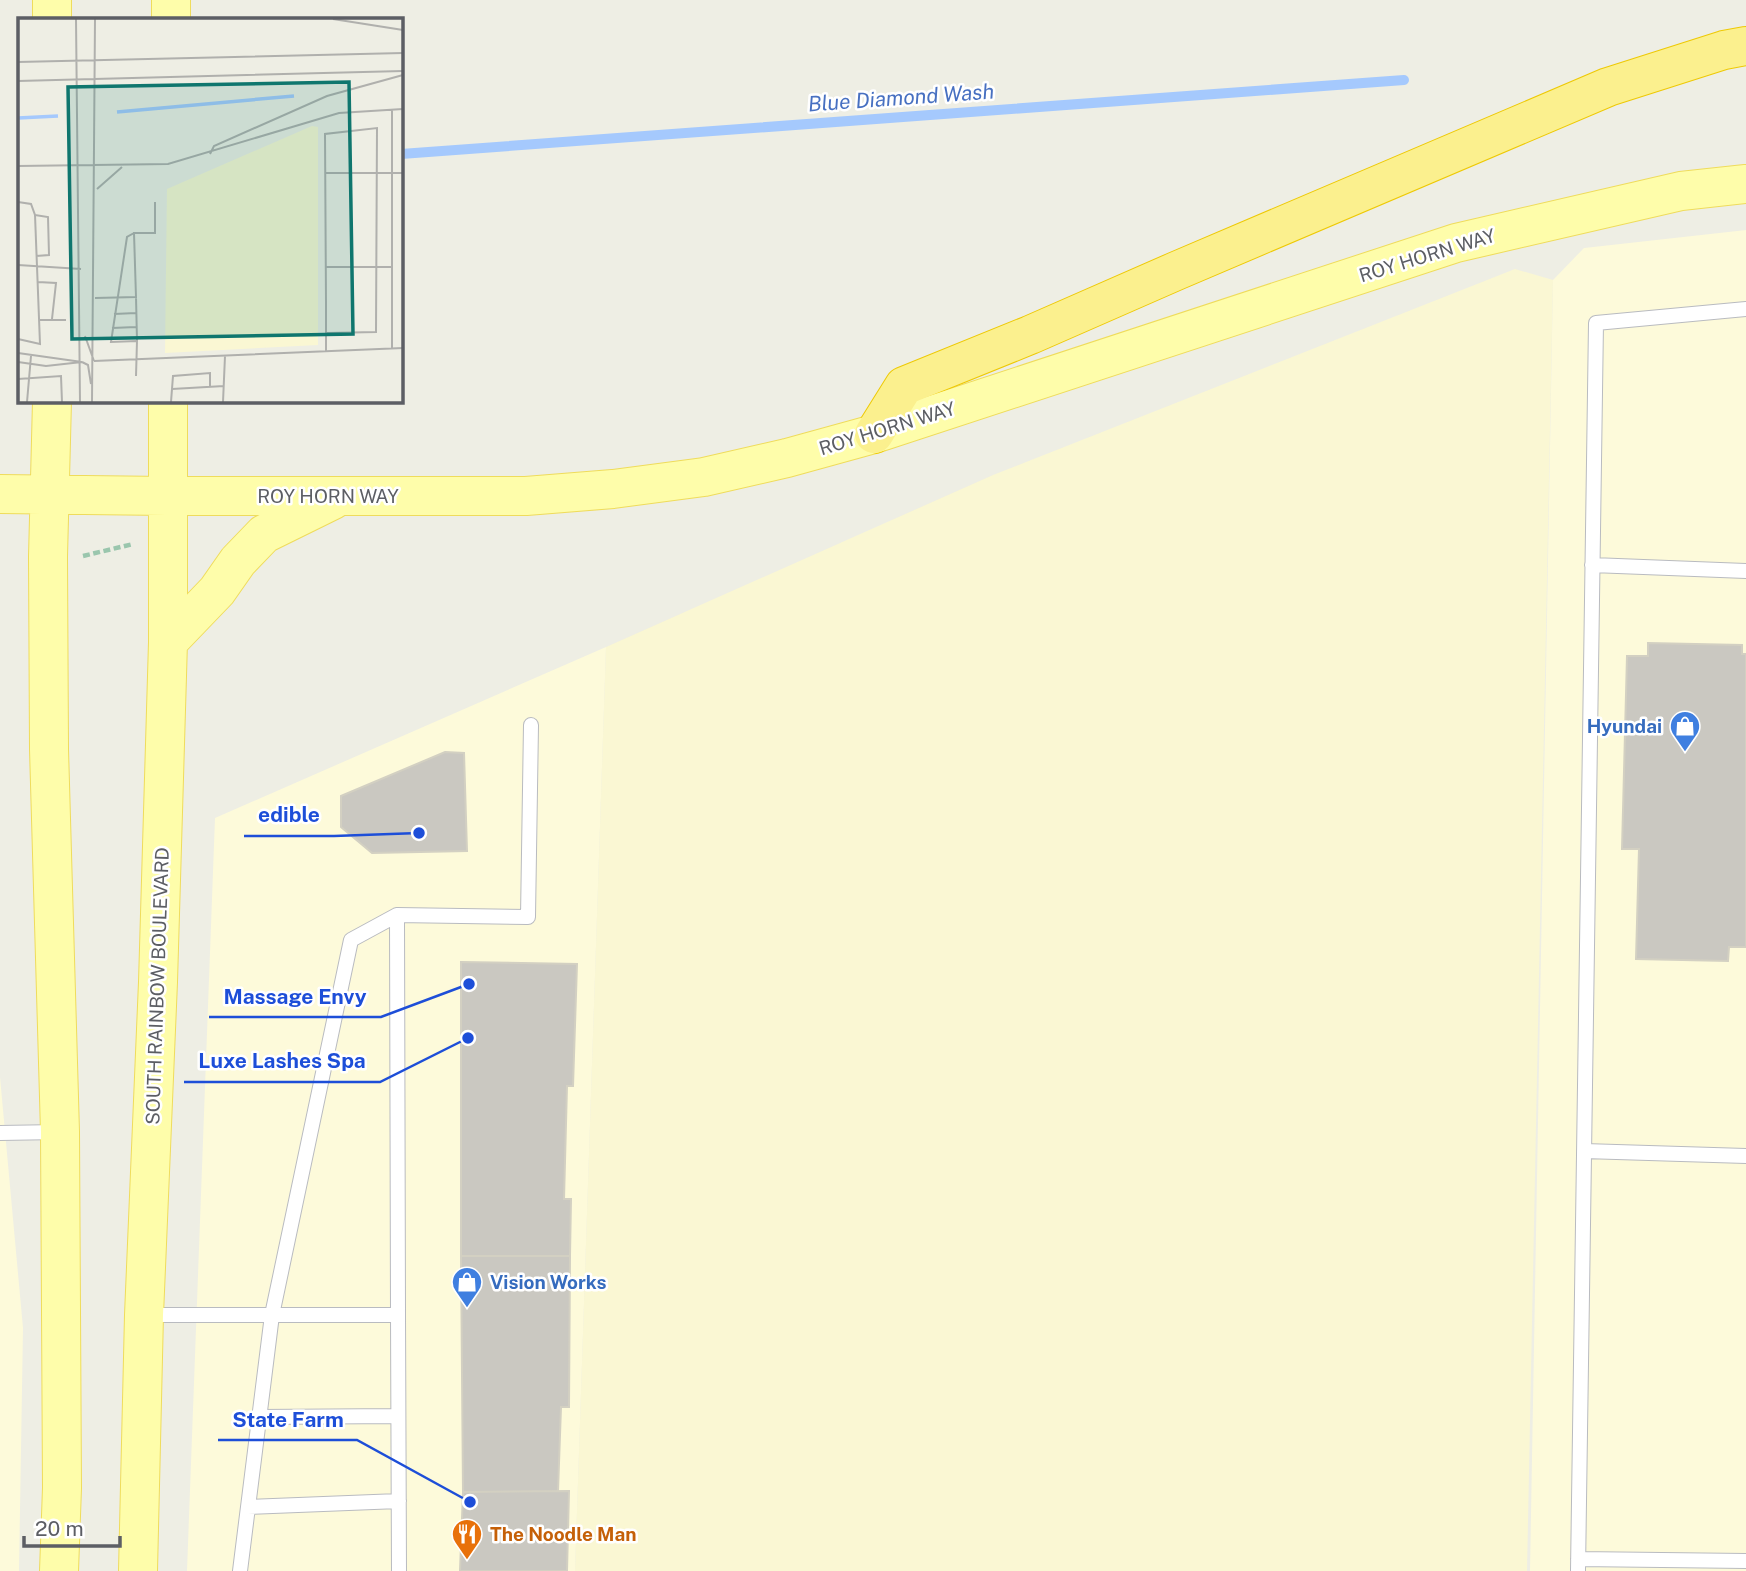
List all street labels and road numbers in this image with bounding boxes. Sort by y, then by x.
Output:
street label: ROY HORN WAY [1356,224,1498,286]
street label: ROY HORN WAY [816,397,958,459]
street label: ROY HORN WAY [257,485,399,507]
street label: SOUTH RAINBOW BOULEVARD [141,847,173,1125]

